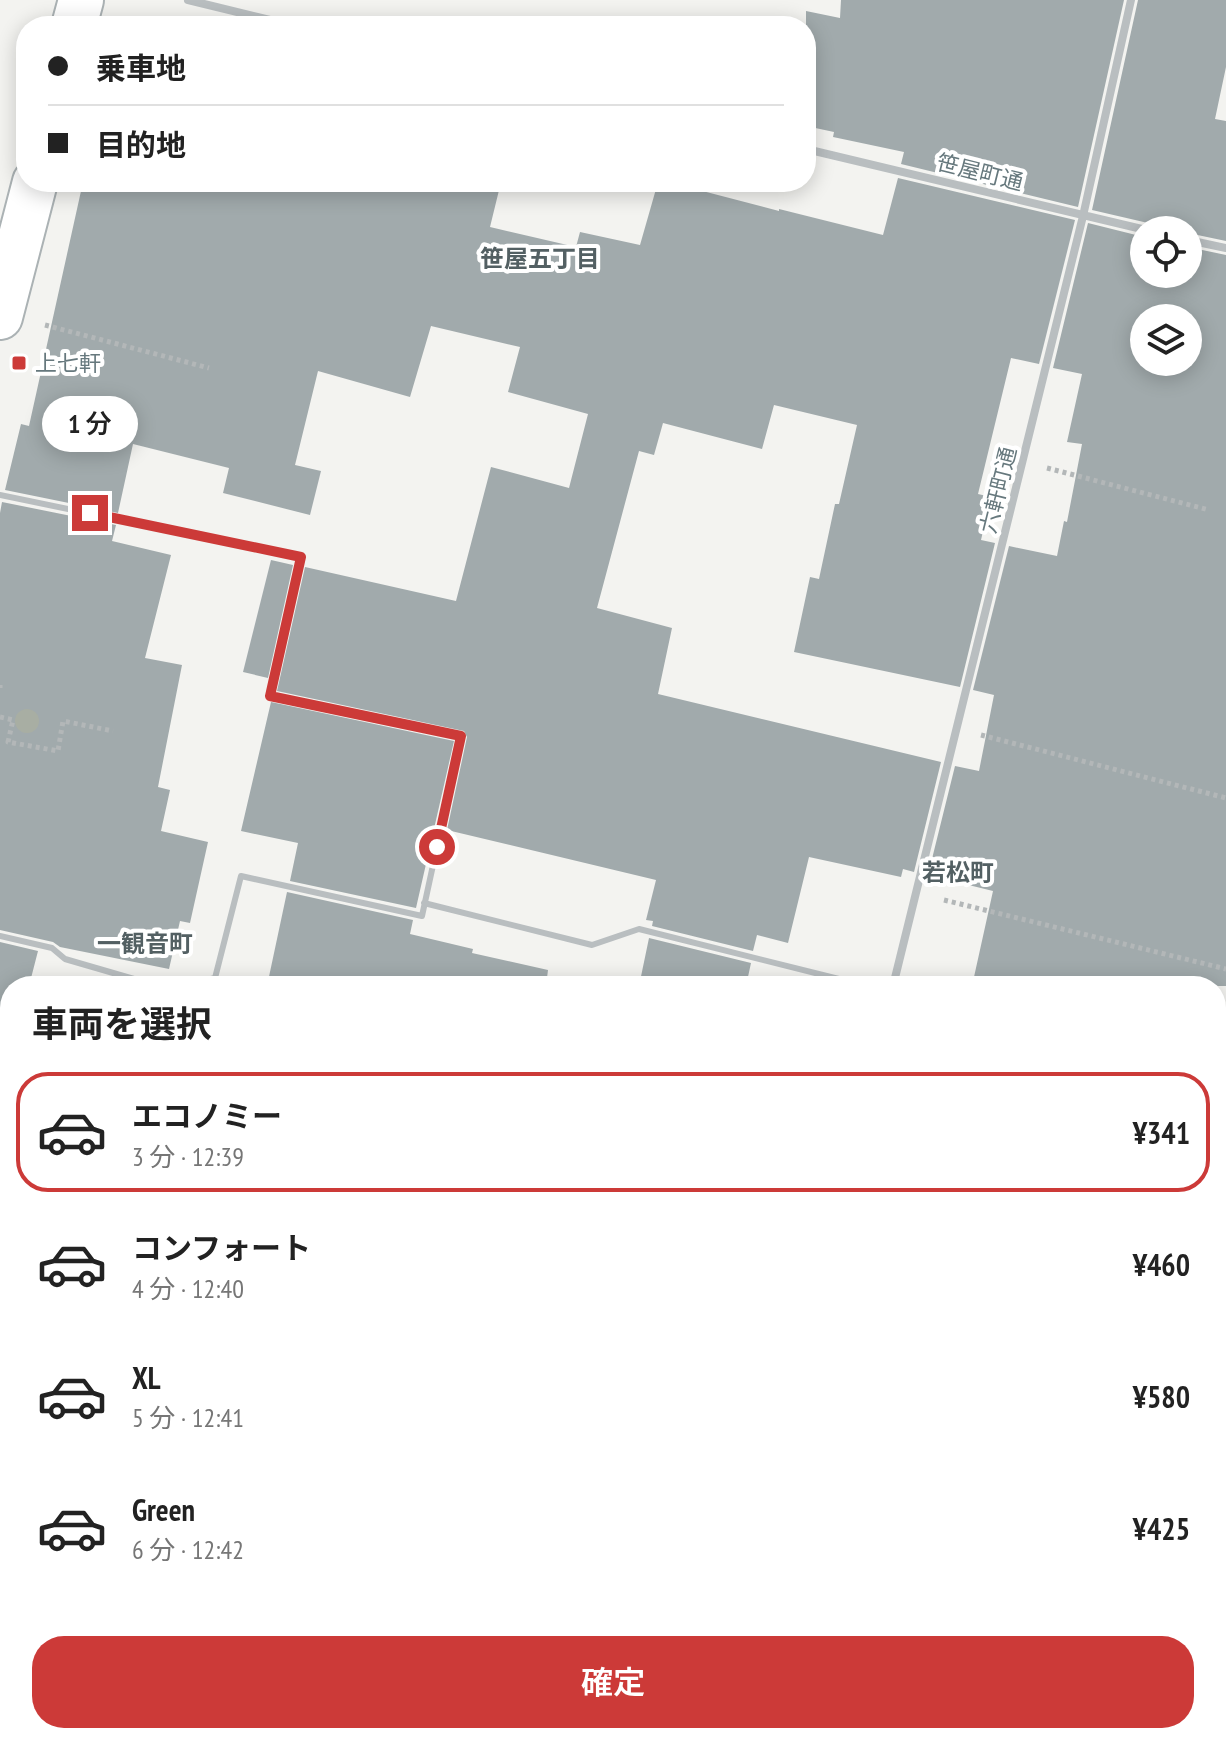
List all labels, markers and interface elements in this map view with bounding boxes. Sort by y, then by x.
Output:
text: 乗車地 [96,48,186,87]
text: 目的地 [96,125,186,164]
street label: 笹屋町通 [934,148,1026,196]
map controls [1130,216,1202,376]
button: locate [1130,216,1202,288]
district label: 笹屋五丁目 [480,243,600,274]
button: layers [1130,304,1202,376]
place label: 上七軒 [35,349,101,377]
marker: 上七軒 [10,354,28,372]
callout: 1 分 [42,397,138,453]
text: 1 分 [68,407,112,440]
street label: 六軒町通 [974,444,1022,536]
route end [72,495,108,531]
route start [419,829,455,865]
district label: 若松町 [922,857,994,888]
district label: 一観音町 [97,928,193,959]
text: 車両を選択 [32,1000,212,1047]
icon: car [36,1096,108,1168]
text: エコノミー [132,1096,282,1135]
text: ¥341 [1133,1113,1190,1152]
text: 3 分 · 12:39 [132,1140,244,1173]
icon: car [36,1228,108,1300]
text: コンフォート [132,1228,311,1267]
text: ¥460 [1133,1245,1190,1284]
text: 4 分 · 12:40 [132,1272,244,1305]
text: XL [132,1358,161,1397]
icon: car [36,1360,108,1432]
text: ¥580 [1133,1377,1190,1416]
text: 5 分 · 12:41 [132,1401,244,1434]
text: Green [132,1490,195,1529]
icon: car [36,1492,108,1564]
text: ¥425 [1133,1509,1190,1548]
text: 6 分 · 12:42 [132,1533,244,1566]
button: 確定 [32,1636,1194,1728]

